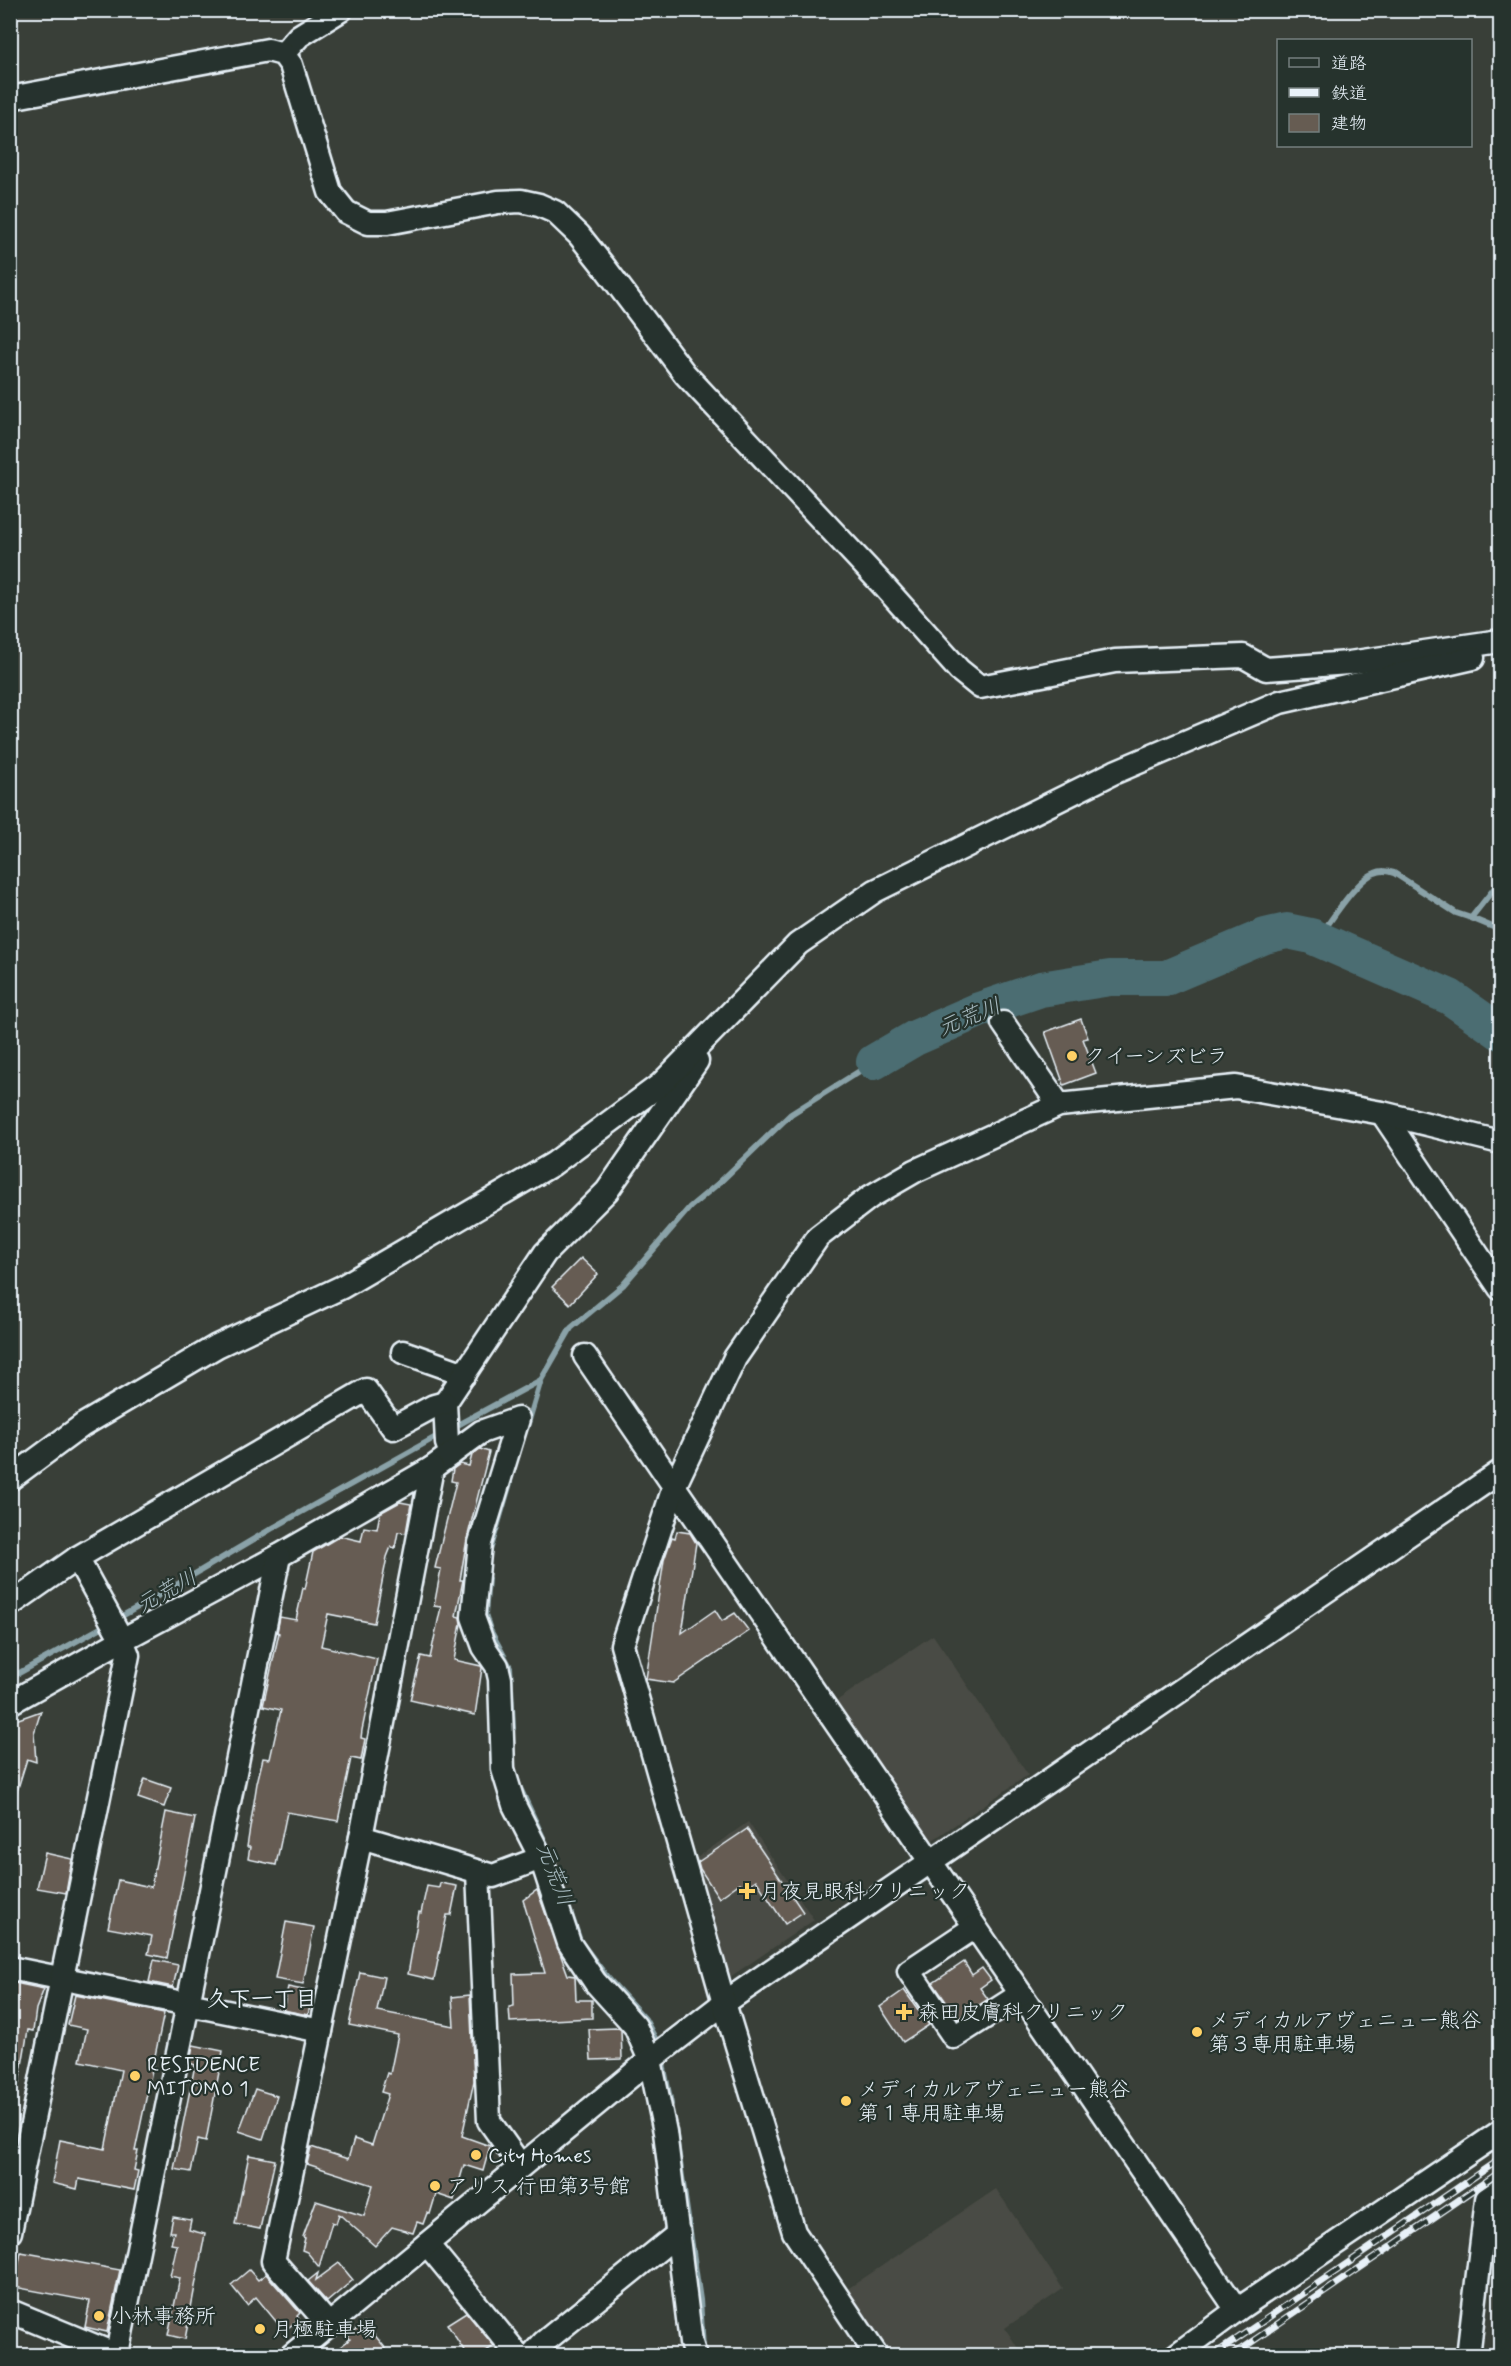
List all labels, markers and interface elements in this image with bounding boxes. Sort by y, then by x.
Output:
legend [1277,39,1472,147]
text: 道路 [1331,52,1367,76]
text: 鉄道 [1331,82,1367,106]
text: 建物 [1331,112,1367,136]
water label: 元荒川 [934,993,1006,1043]
place label: クイーンズビラ [1084,1043,1228,1071]
marker: クイーンズビラ [1065,1049,1079,1063]
water label: 元荒川 [131,1564,203,1620]
water label: 元荒川 [529,1839,579,1911]
place label: 月夜見眼科クリニック [760,1878,970,1906]
marker: 月夜見眼科クリニック [738,1882,756,1900]
district label: 久下一丁目 [207,1986,317,2014]
place label: 森田皮膚科クリニック [918,1999,1128,2027]
marker: 森田皮膚科クリニック [895,2003,913,2021]
place label: メディカルアヴェニュー熊谷 第３専用駐車場 [1209,2007,1481,2059]
marker: メディカルアヴェニュー熊谷 第３専用駐車場 [1190,2025,1204,2039]
place label: RESIDENCE MITOMO 1 [147,2051,260,2103]
marker: RESIDENCE MITOMO 1 [128,2069,142,2083]
place label: メディカルアヴェニュー熊谷 第１専用駐車場 [858,2076,1130,2128]
marker: メディカルアヴェニュー熊谷 第１専用駐車場 [839,2094,853,2108]
place label: City Homes [488,2142,591,2170]
marker: City Homes [469,2148,483,2162]
place label: アリス 行田第3号館 [447,2173,630,2201]
marker: アリス 行田第3号館 [428,2179,442,2193]
place label: 小林事務所 [111,2303,216,2331]
marker: 小林事務所 [92,2309,106,2323]
place label: 月極駐車場 [272,2316,377,2344]
marker: 月極駐車場 [253,2322,267,2336]

